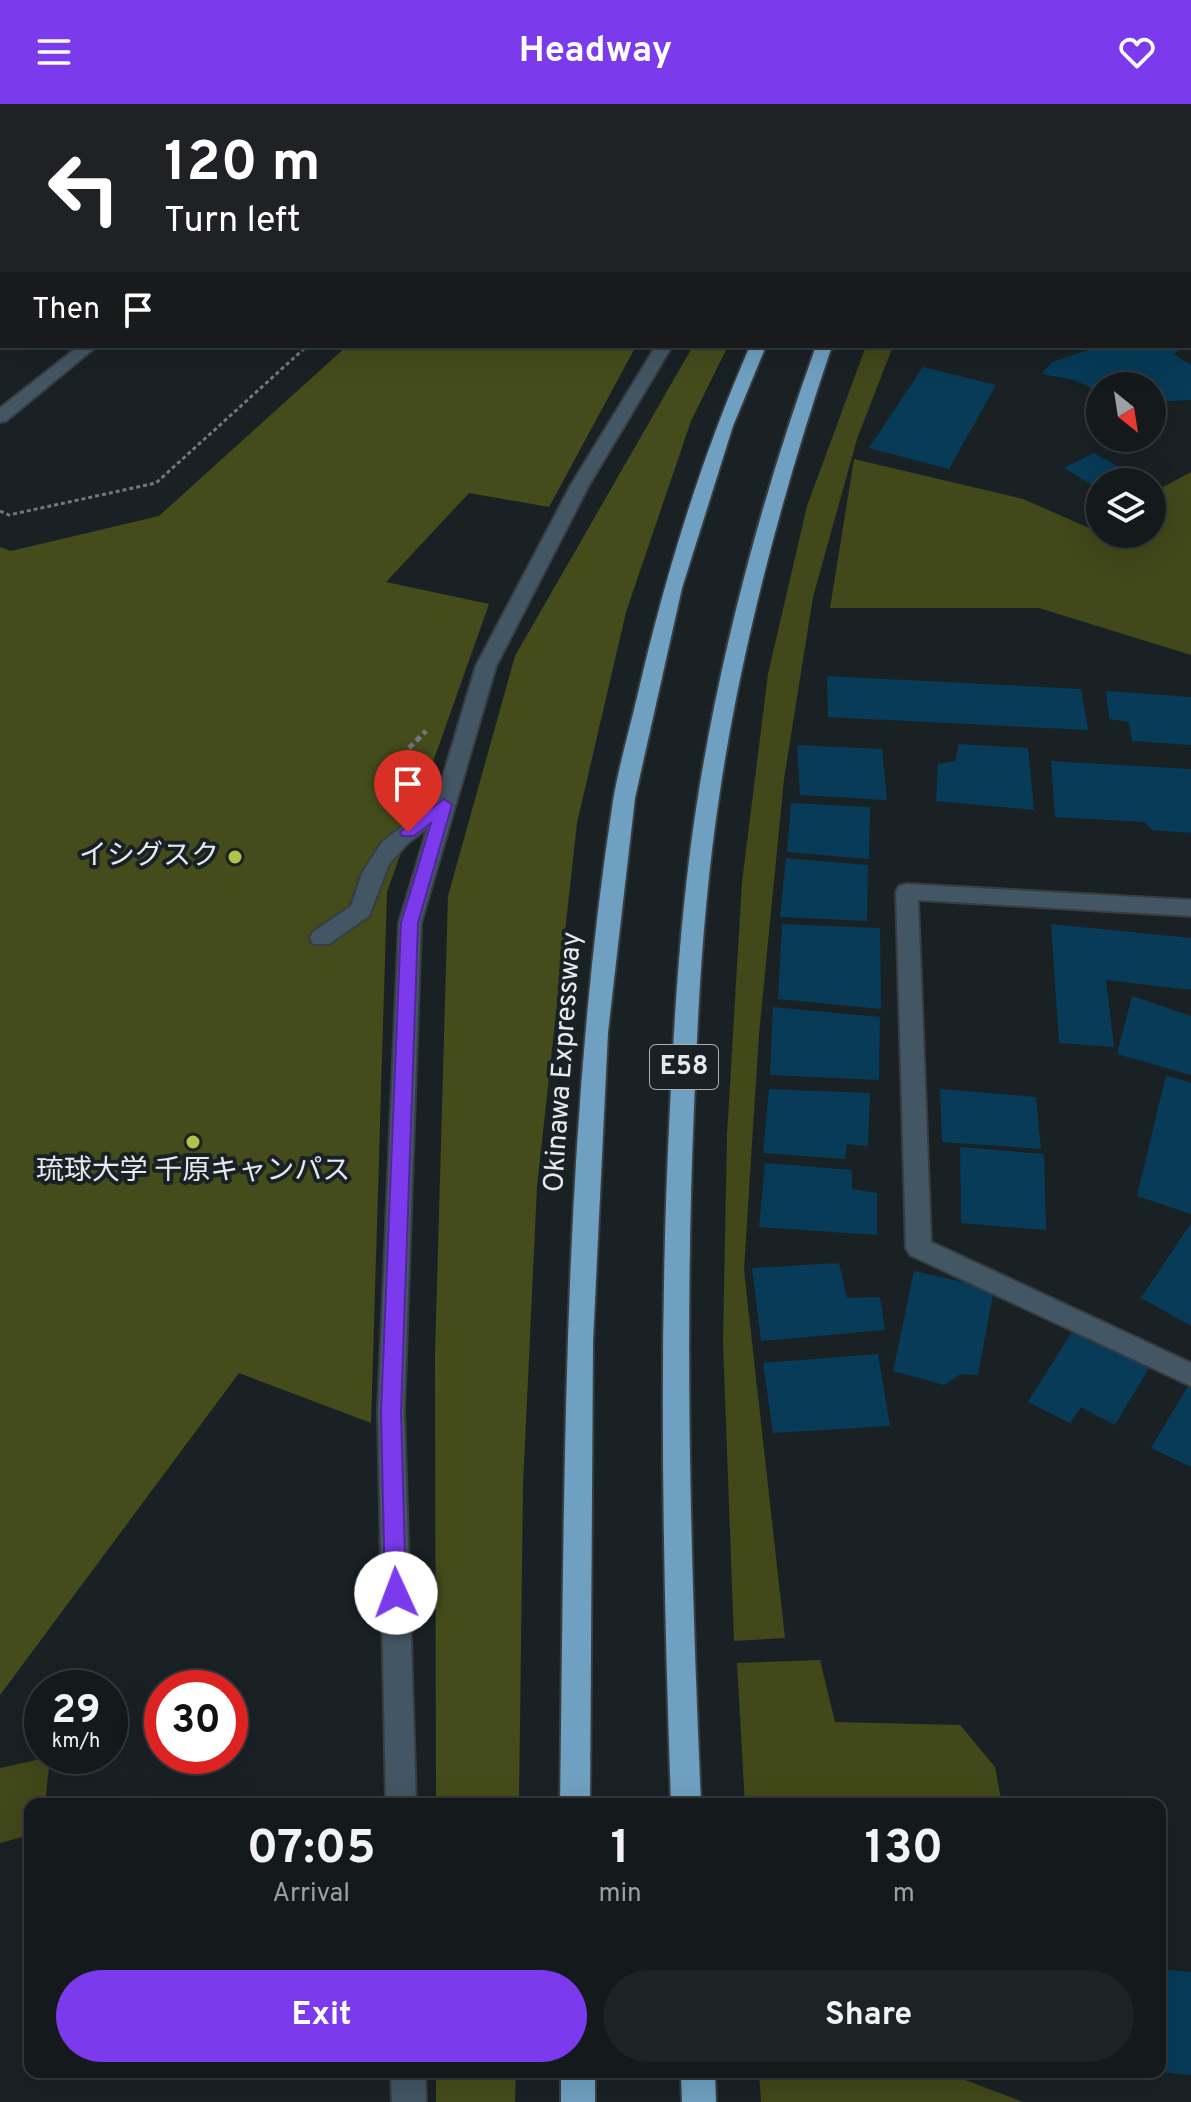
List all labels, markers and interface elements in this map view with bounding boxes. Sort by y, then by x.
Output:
text: Headway [519,29,672,75]
icon: menu [32,30,76,74]
icon: heart [1115,30,1159,74]
text: 120 m [164,130,321,200]
icon: left [32,136,136,240]
text: Turn left [164,199,301,245]
icon: arrive [116,288,160,332]
text: Then [32,292,100,329]
north arrow [1086,372,1166,452]
map controls [1086,372,1166,548]
button: layers [1086,468,1166,548]
pin [374,750,442,832]
icon: arrive [386,762,430,806]
place label: イシグスク [79,839,219,875]
marker: イシグスク [226,848,244,866]
street label: Okinawa Expressway [537,930,591,1194]
road number: E58 [650,1045,718,1089]
marker: 琉球大学 千原キャンパス [184,1133,202,1151]
place label: 琉球大学 千原キャンパス [36,1154,350,1190]
position arrow [354,1551,438,1635]
speed limit sign: 30 [144,1670,248,1774]
text: 29 [51,1687,101,1737]
text: km/h [52,1729,100,1755]
text: 07:05 [247,1820,376,1880]
text: 1 [611,1820,630,1880]
text: 130 [864,1820,943,1880]
text: Arrival [272,1878,350,1911]
text: min [598,1878,642,1911]
text: m [893,1878,915,1911]
button: Exit [56,1970,587,2062]
button: Share [603,1970,1134,2062]

